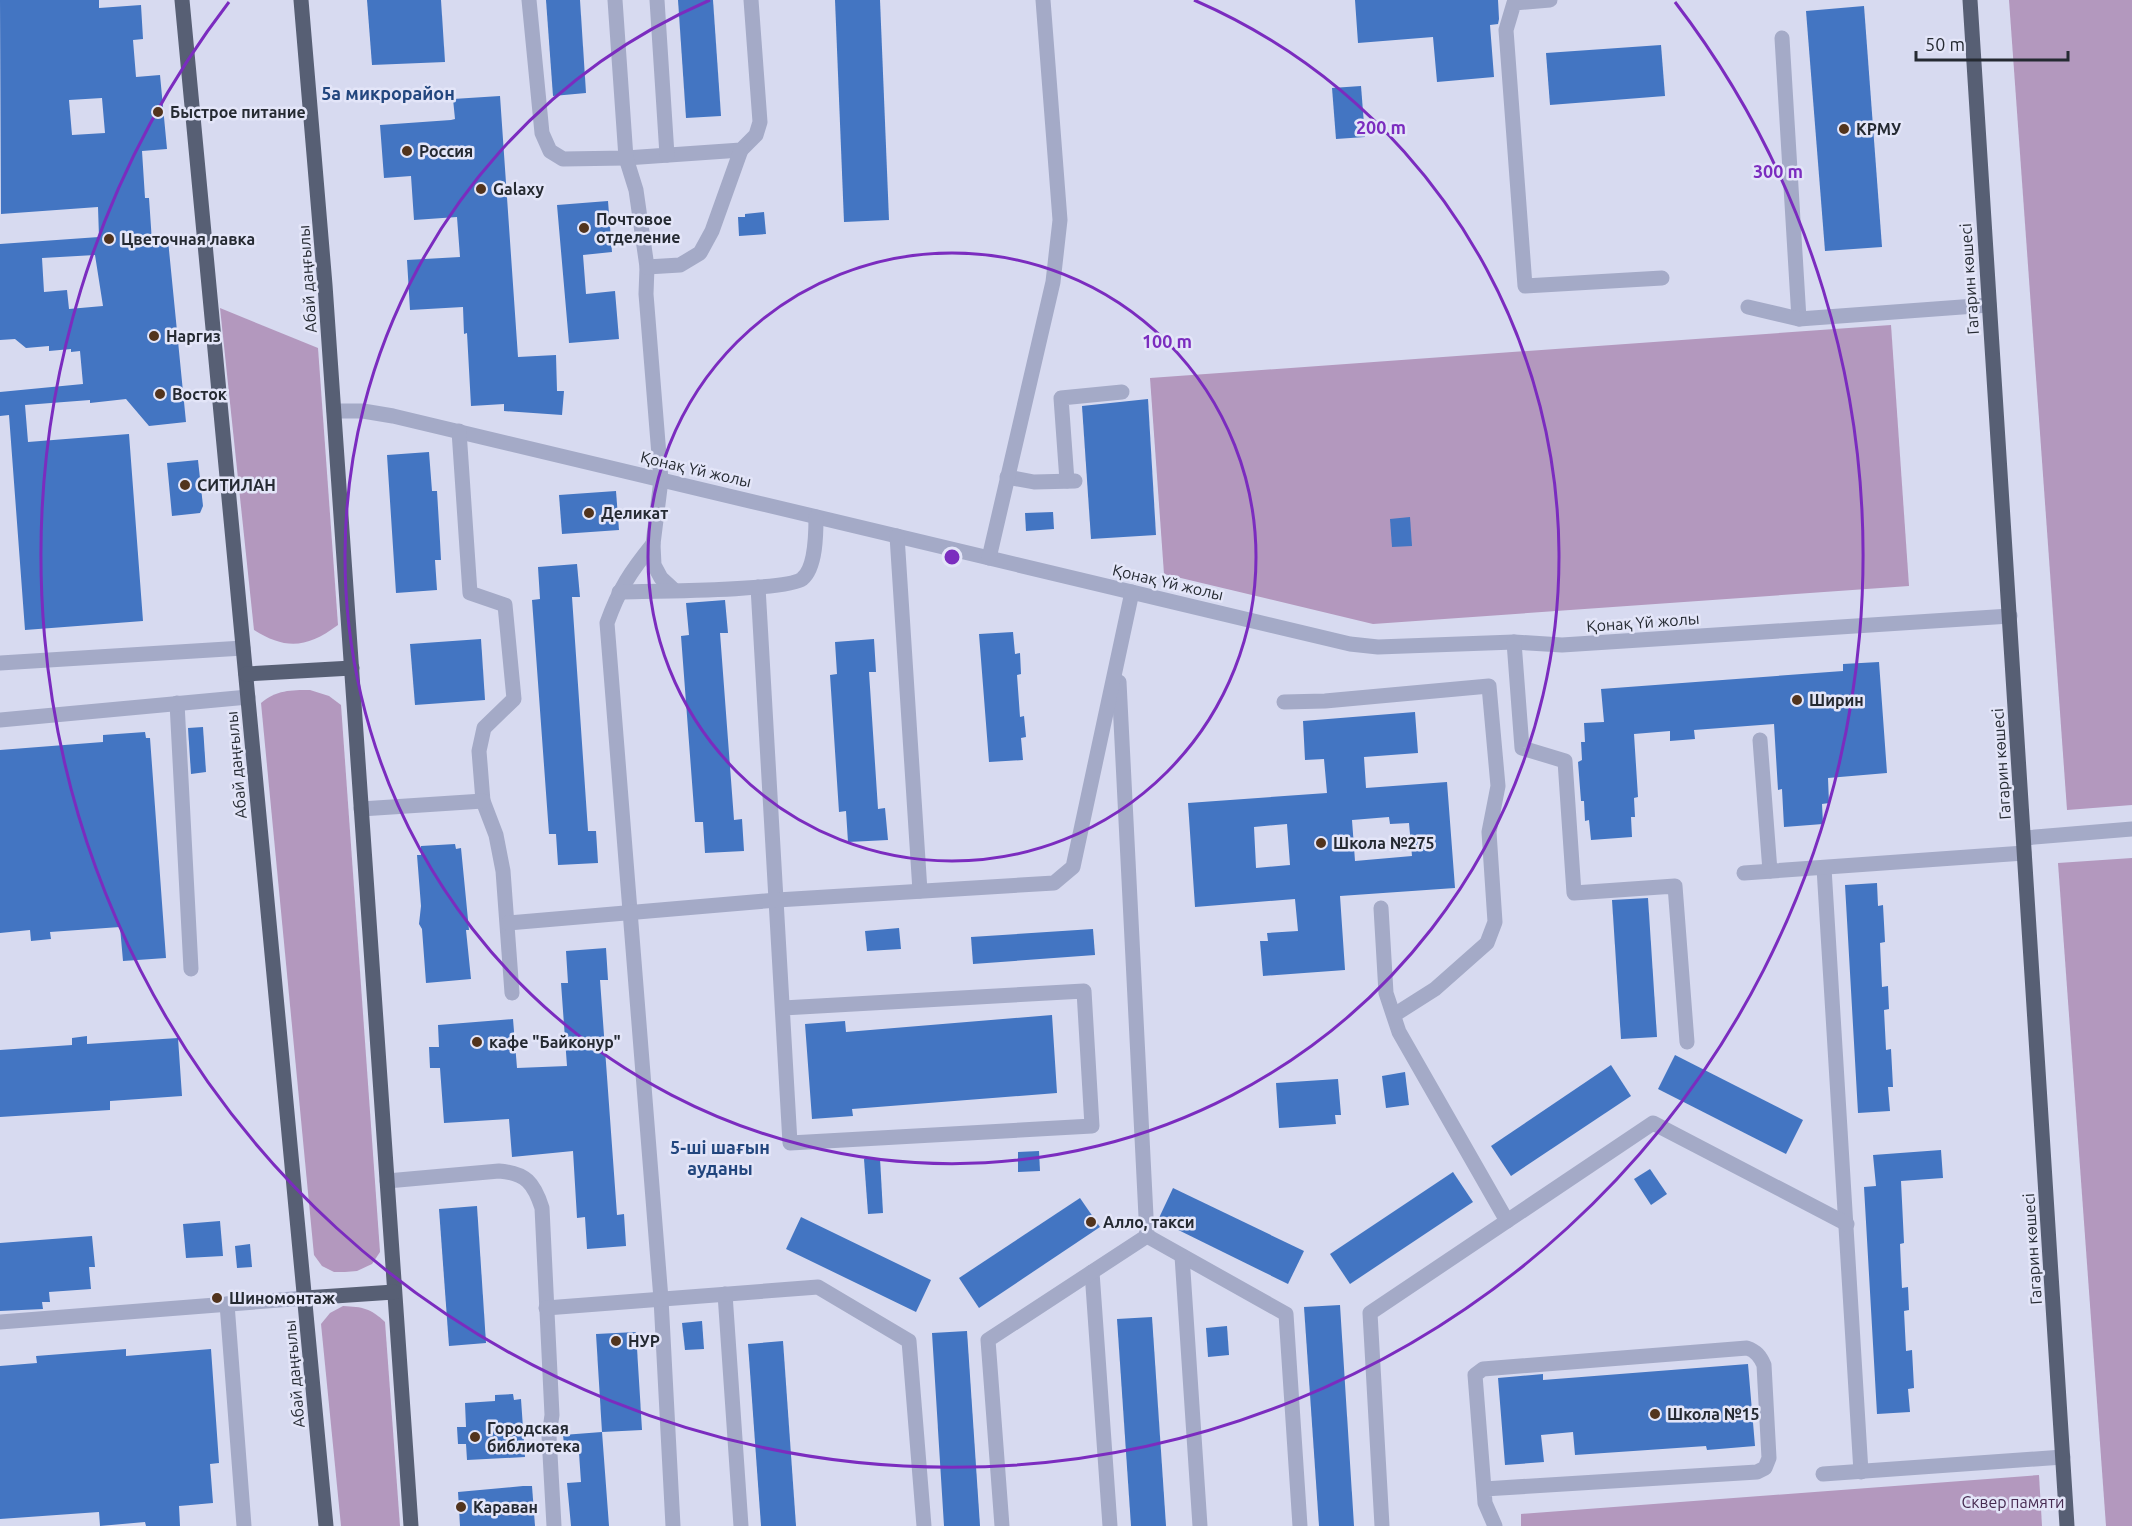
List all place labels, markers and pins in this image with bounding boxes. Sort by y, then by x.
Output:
place label: Быстрое питание [170,103,306,121]
marker: Быстрое питание [151,105,165,119]
place label: КРМУ [1856,120,1901,138]
marker: КРМУ [1837,122,1851,136]
place label: Россия [419,142,473,160]
marker: Россия [400,144,414,158]
place label: Galaxy [493,180,544,198]
marker: Galaxy [474,182,488,196]
place label: Почтовое отделение [596,210,681,246]
marker: Почтовое отделение [577,221,591,235]
place label: Цветочная лавка [121,230,255,248]
marker: Цветочная лавка [102,232,116,246]
place label: Наргиз [166,327,221,345]
marker: Наргиз [147,329,161,343]
place label: Восток [172,385,227,403]
marker: Восток [153,387,167,401]
place label: СИТИЛАН [197,476,276,494]
marker: СИТИЛАН [178,478,192,492]
place label: Деликат [601,504,668,522]
marker: Деликат [582,506,596,520]
centre of rings [942,547,962,567]
place label: Ширин [1809,691,1864,709]
marker: Ширин [1790,693,1804,707]
place label: Школа №275 [1333,834,1435,852]
marker: Школа №275 [1314,836,1328,850]
place label: кафе "Байконур" [489,1033,621,1051]
marker: кафе "Байконур" [470,1035,484,1049]
place label: Алло, такси [1103,1213,1194,1231]
marker: Алло, такси [1084,1215,1098,1229]
place label: Шиномонтаж [229,1289,335,1307]
marker: Шиномонтаж [210,1291,224,1305]
place label: НУР [628,1332,660,1350]
marker: НУР [609,1334,623,1348]
place label: Школа №15 [1667,1405,1760,1423]
marker: Школа №15 [1648,1407,1662,1421]
place label: Городская библиотека [487,1419,580,1455]
marker: Городская библиотека [468,1430,482,1444]
place label: Караван [473,1498,538,1516]
marker: Караван [454,1500,468,1514]

